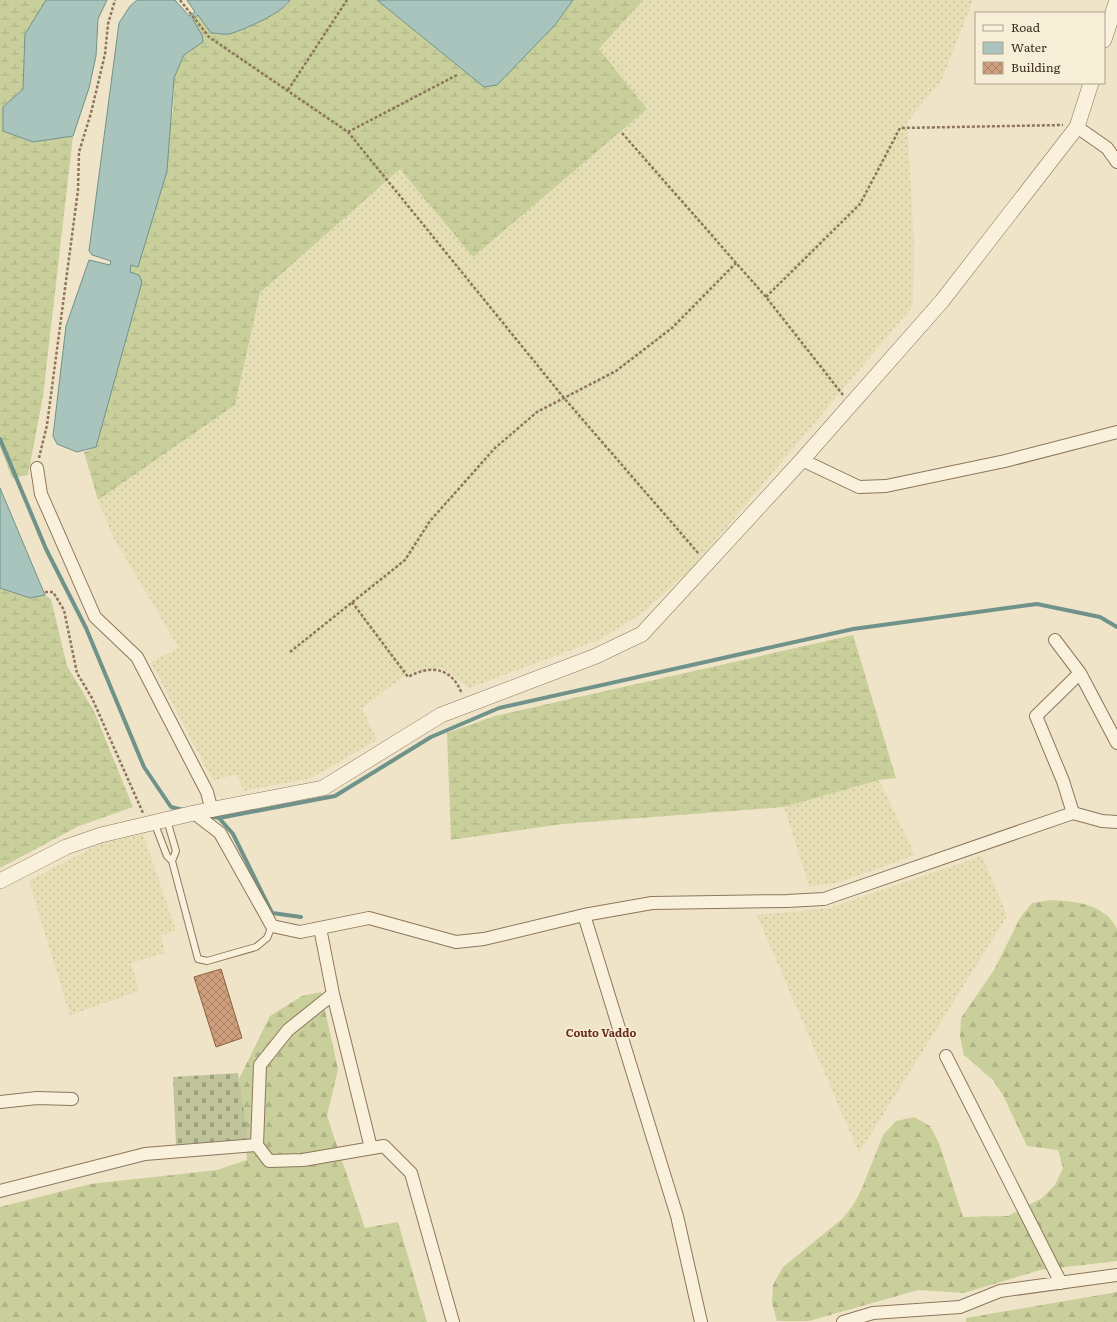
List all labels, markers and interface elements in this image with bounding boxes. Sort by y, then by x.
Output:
legend [975,12,1105,84]
text: Road [1011,18,1041,36]
text: Water [1011,38,1047,56]
text: Building [1011,58,1061,76]
district label: Couto Vaddo [566,1024,636,1040]

